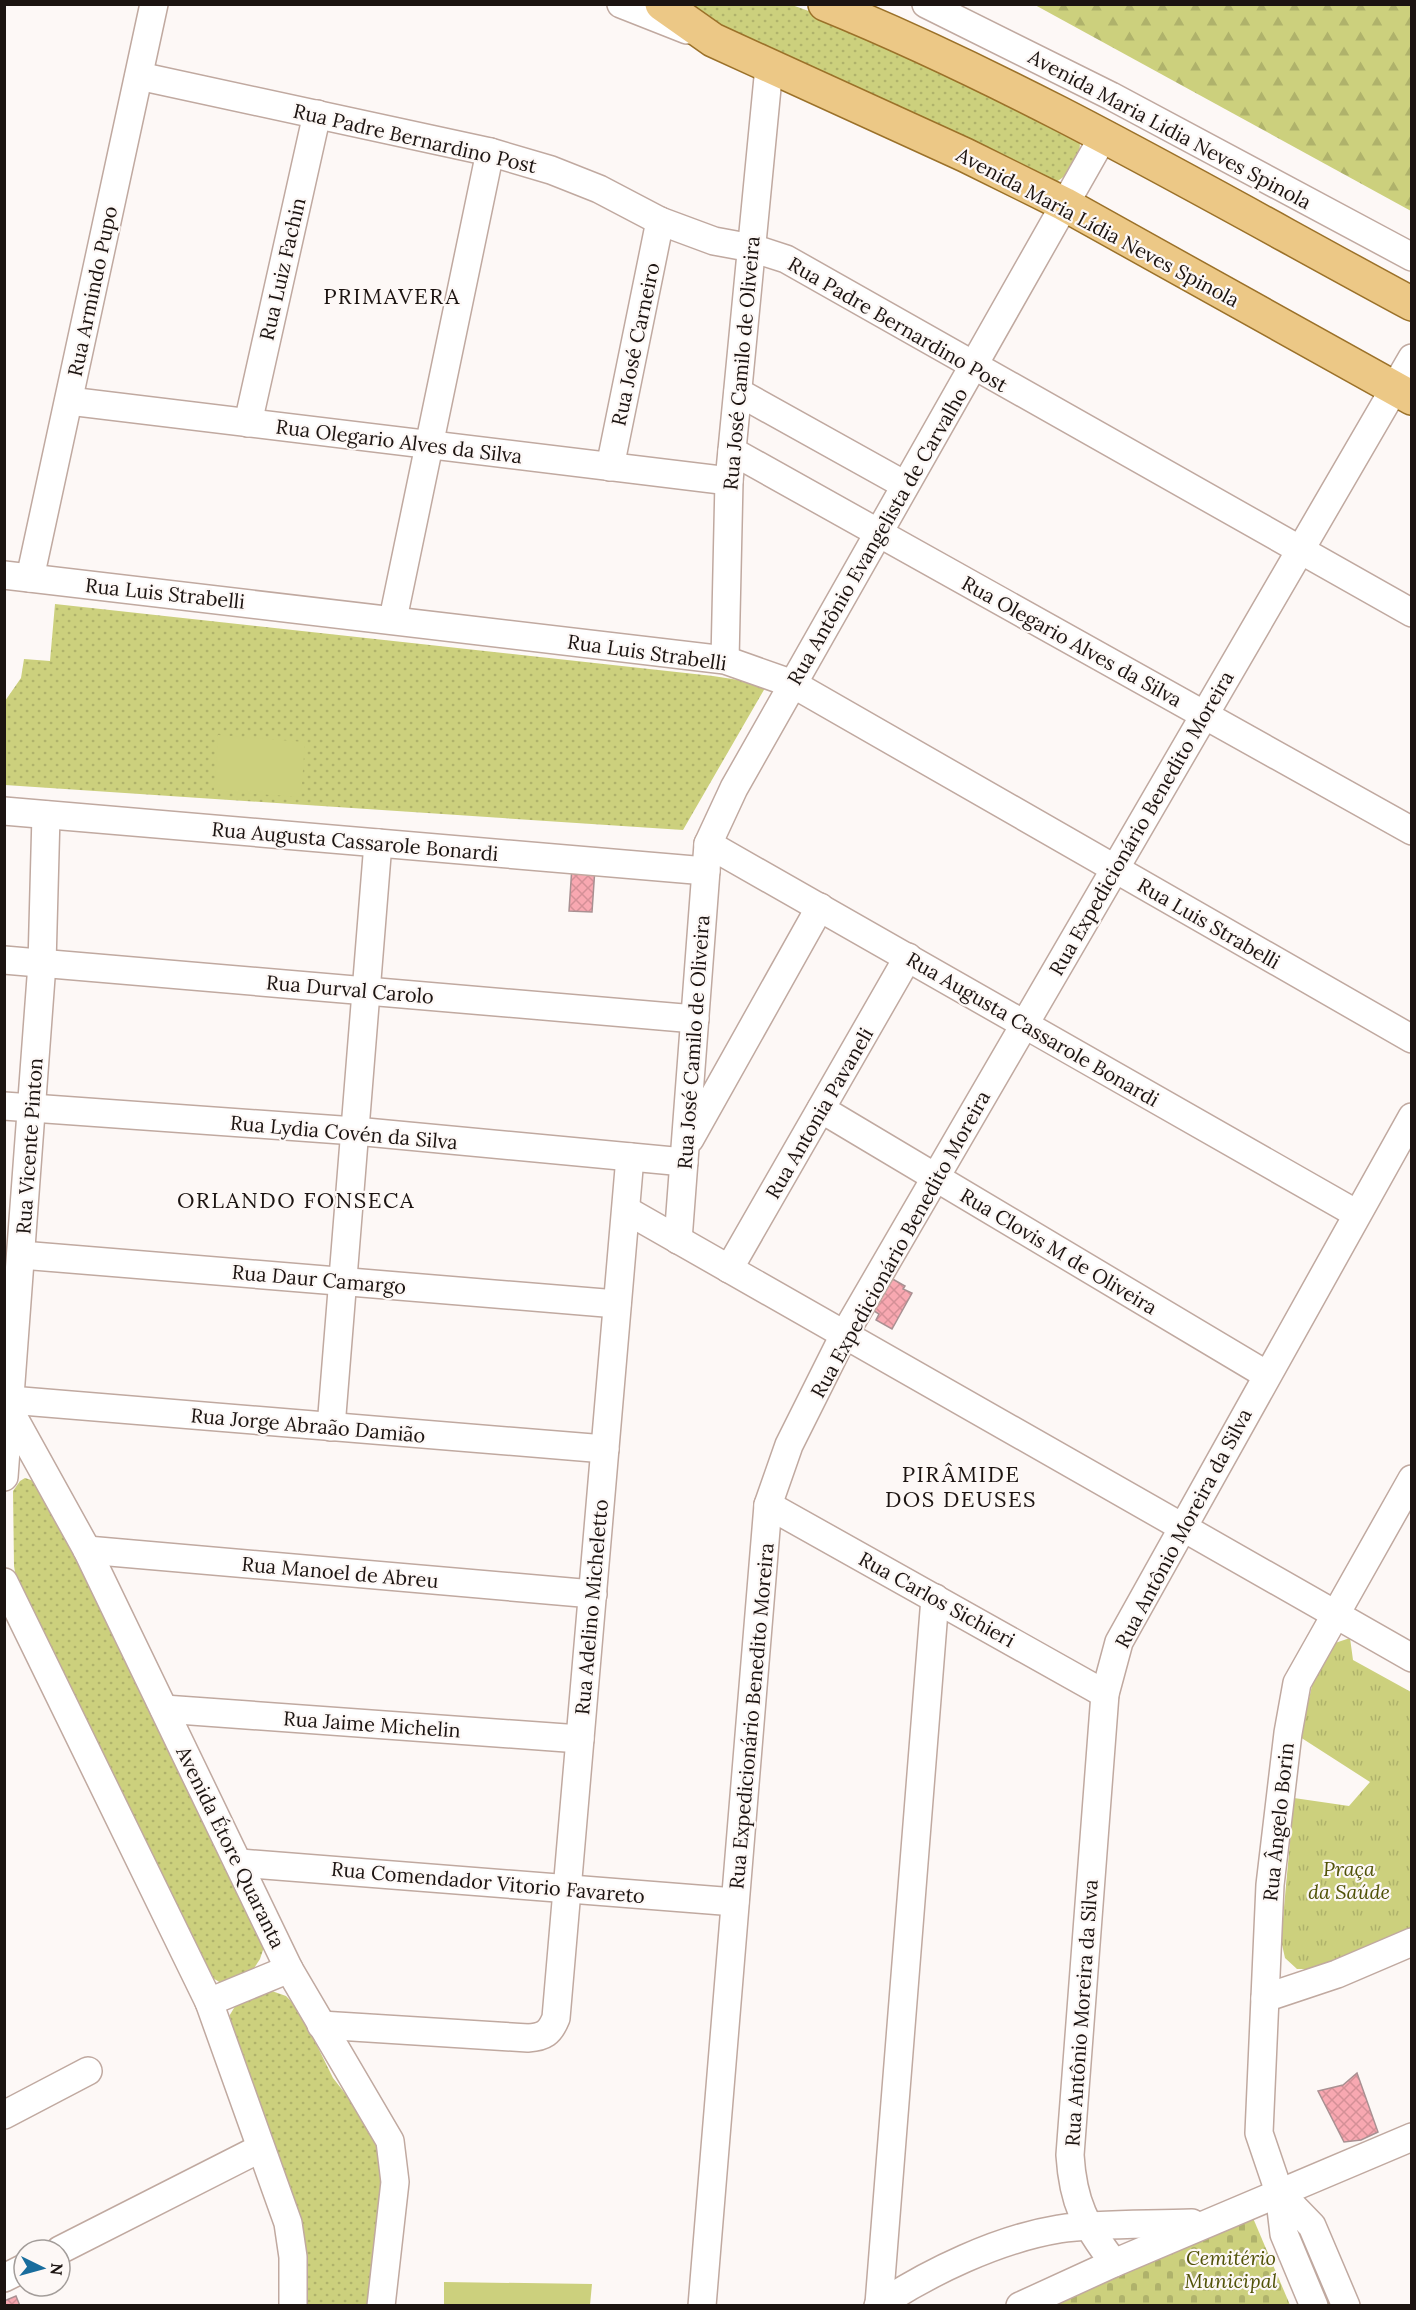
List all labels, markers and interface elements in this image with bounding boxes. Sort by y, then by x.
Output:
street label: Avenida Maria Lidia Neves Spinola [1023,43,1316,214]
street label: Rua Padre Bernardino Post [291,98,539,178]
street label: Avenida Maria Lídia Neves Spinola [951,141,1244,312]
street label: Rua Luiz Fachin [253,195,311,343]
street label: Rua Armindo Pupo [62,204,122,378]
street label: Rua José Camilo de Oliveira [717,235,765,491]
street label: Rua Padre Bernardino Post [784,251,1012,397]
street label: Rua José Carneiro [605,260,665,428]
district label: PRIMAVERA [323,282,461,310]
street label: Rua Antônio Evangelista de Carvalho [781,383,973,689]
street label: Rua Olegario Alves da Silva [274,413,524,469]
street label: Rua Olegario Alves da Silva [957,570,1187,712]
street label: Rua Luis Strabelli [84,572,246,614]
street label: Rua Luis Strabelli [566,628,728,676]
street label: Rua Expedicionário Benedito Moreira [1043,666,1239,980]
street label: Rua Augusta Cassarole Bonardi [211,816,499,866]
street label: Rua Luis Strabelli [1133,872,1285,974]
street label: Rua José Camilo de Oliveira [672,914,714,1170]
street label: Rua Augusta Cassarole Bonardi [902,946,1164,1112]
street label: Rua Durval Carolo [265,969,435,1009]
street label: Rua Antonia Pavaneli [760,1023,878,1203]
street label: Rua Vicente Pinton [10,1057,48,1235]
street label: Rua Expedicionário Benedito Moreira [805,1086,995,1402]
street label: Rua Lydia Covén da Silva [229,1110,459,1154]
street label: Rua Clovis M de Oliveira [956,1182,1162,1320]
district label: ORLANDO FONSECA [177,1186,415,1214]
street label: Rua Daur Camargo [231,1259,407,1299]
street label: Rua Jorge Abraão Damião [190,1402,426,1448]
street label: Rua Antônio Moreira da Silva [1109,1404,1257,1652]
district label: PIRÂMIDE DOS DEUSES [885,1460,1037,1513]
street label: Rua Adelino Micheletto [569,1498,613,1716]
street label: Rua Expedicionário Benedito Moreira [723,1542,779,1890]
street label: Rua Carlos Sichieri [854,1546,1020,1652]
street label: Rua Manoel de Abreu [240,1551,440,1593]
street label: Rua Jaime Michelin [282,1705,462,1743]
street label: Avenida Étore Quaranta [171,1741,291,1952]
street label: Rua Ângelo Borin [1257,1741,1299,1903]
street label: Rua Comendador Vitorio Favareto [330,1856,646,1908]
park label: Praça da Saúde [1308,1856,1390,1904]
street label: Rua Antônio Moreira da Silva [1059,1879,1103,2147]
north arrow [12,2238,72,2298]
park label: Cemitério Municipal [1185,2245,1278,2293]
text: N [46,2262,67,2276]

